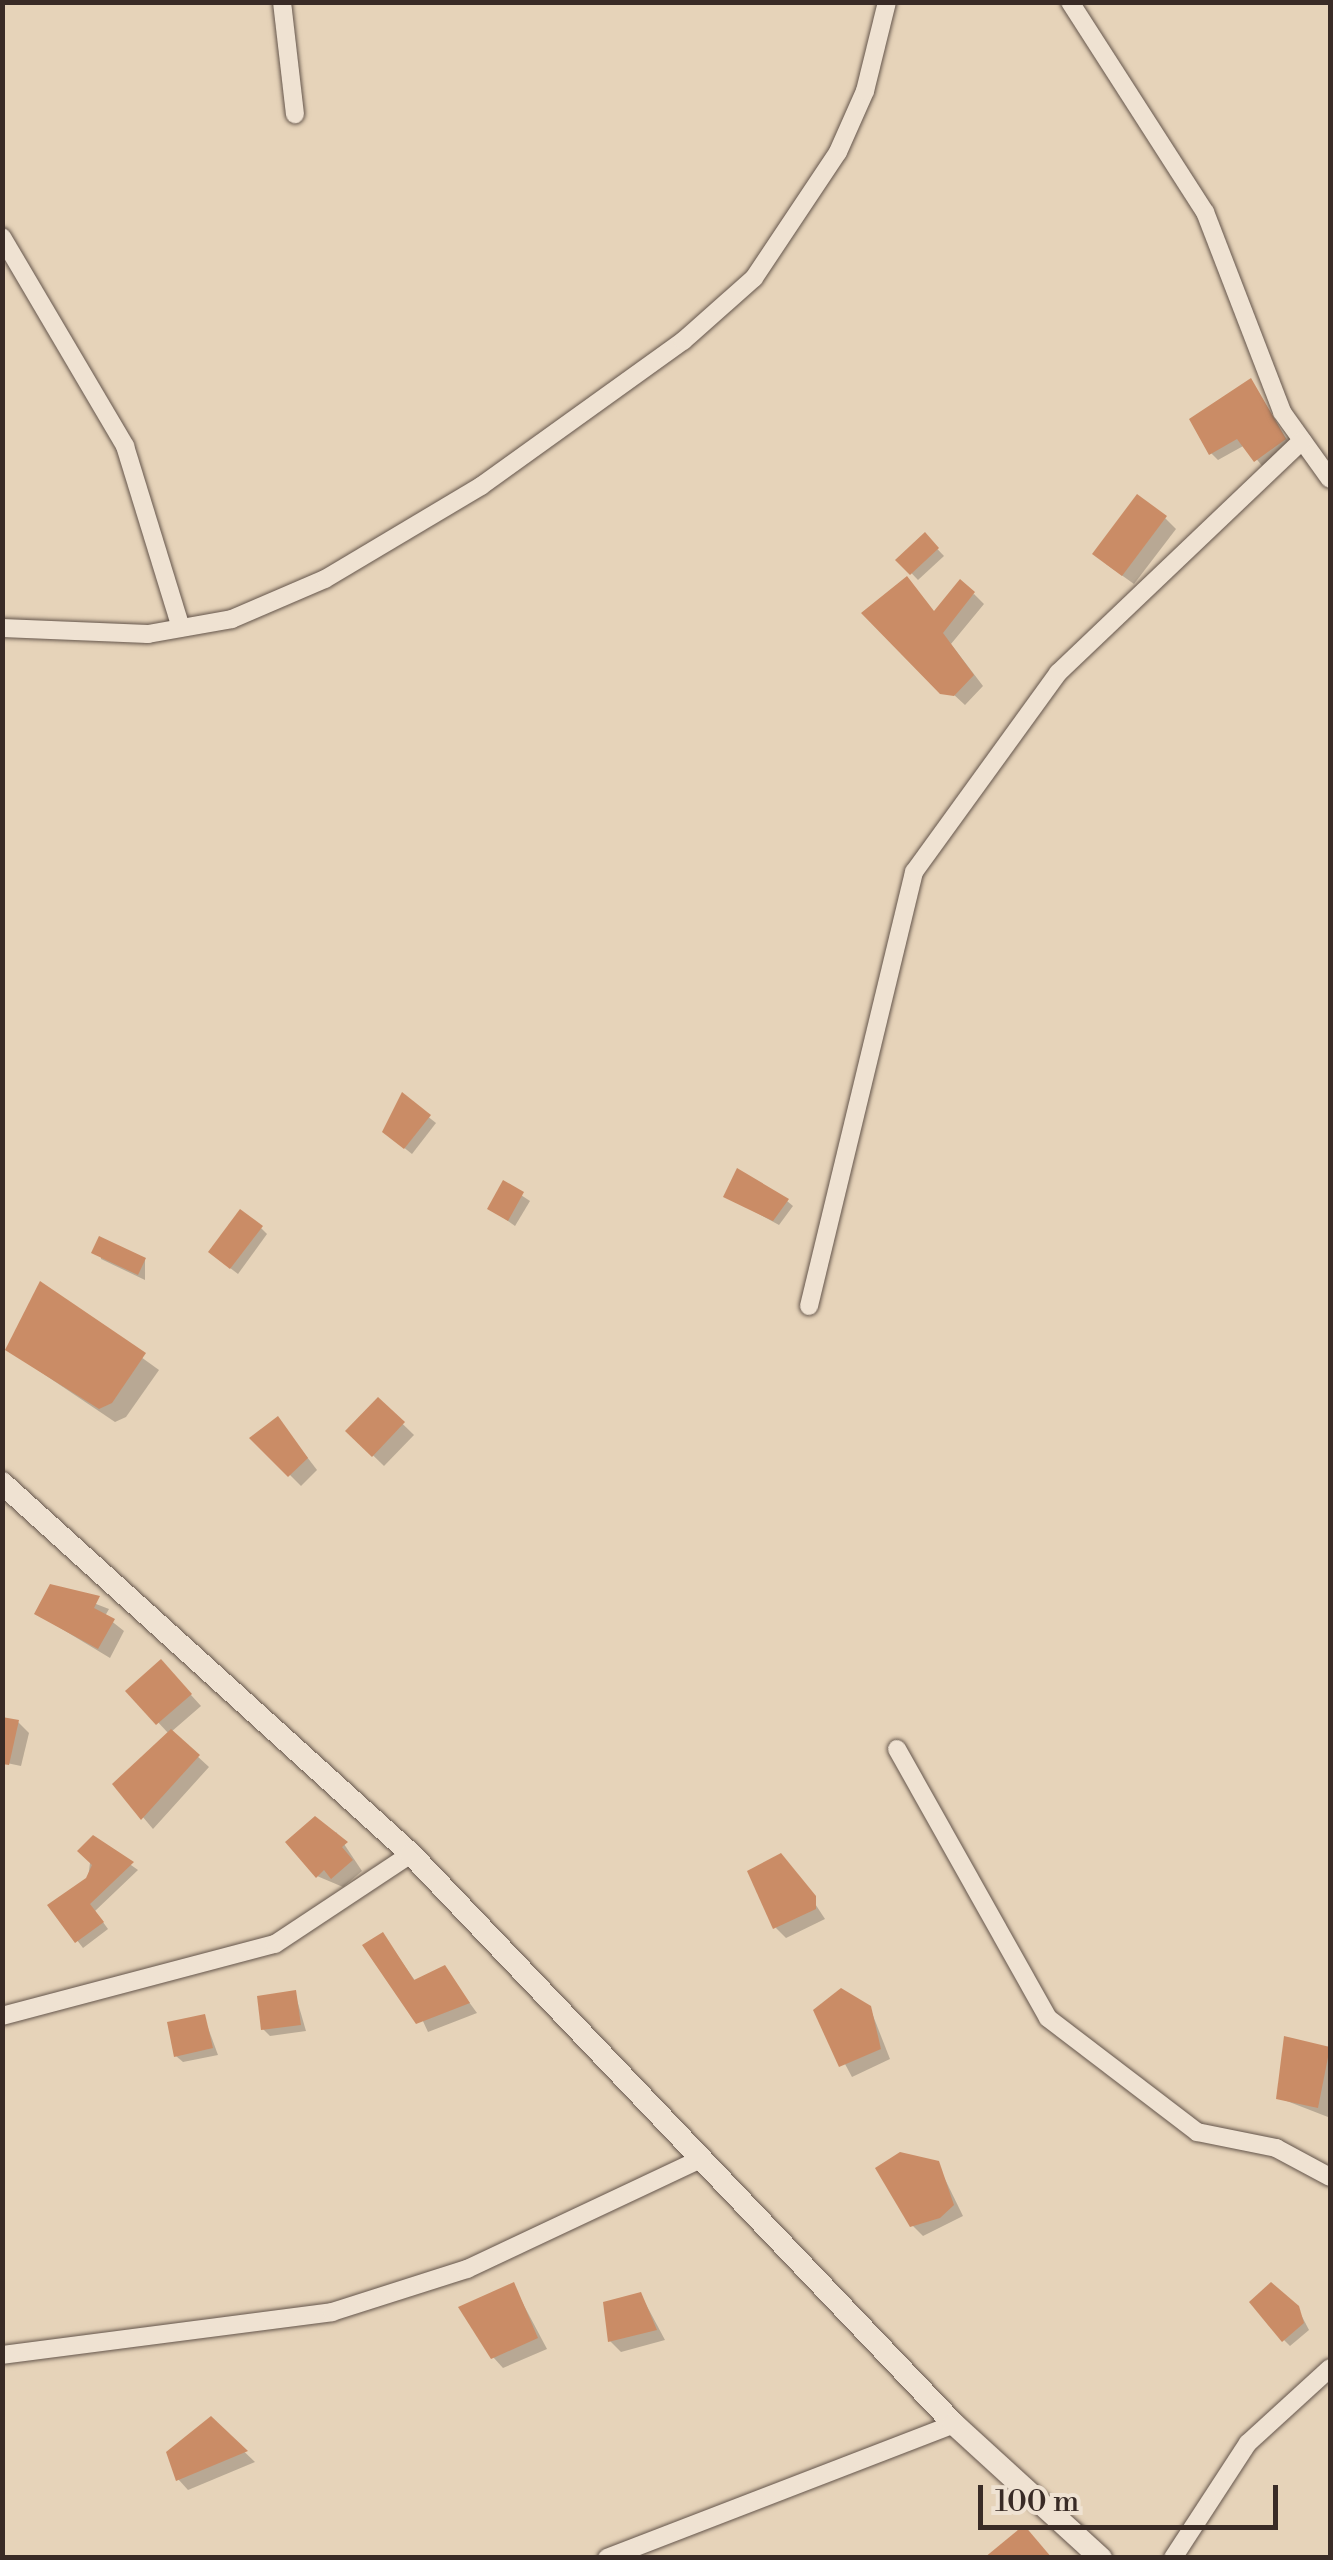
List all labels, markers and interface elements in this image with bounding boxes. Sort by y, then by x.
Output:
scale bar [983,2465,1283,2527]
text: 100 m [995,2483,1079,2521]

